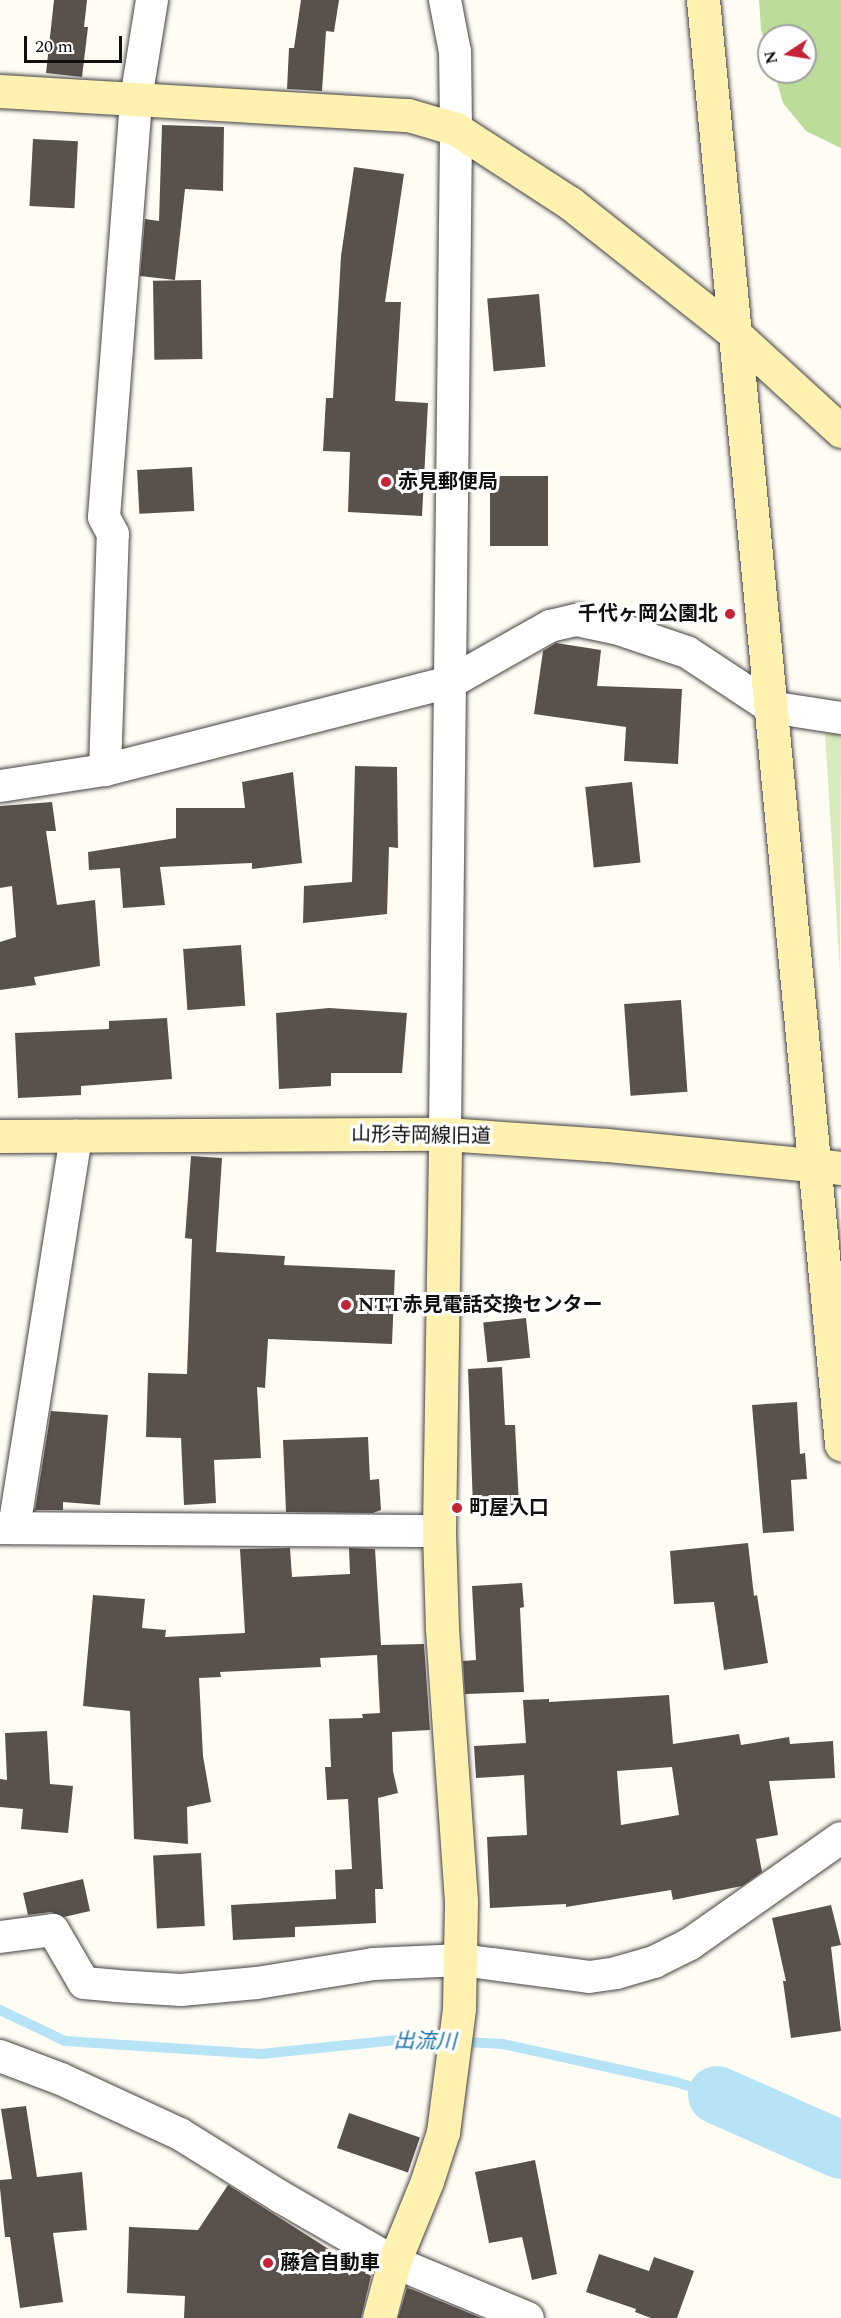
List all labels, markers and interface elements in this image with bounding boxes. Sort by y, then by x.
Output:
scale bar [27,24,124,62]
north arrow [757,24,817,84]
text: 20 m [35,33,73,60]
text: N [758,48,784,66]
place label: 赤見郵便局 [398,470,498,494]
marker: 赤見郵便局 [379,475,393,489]
place label: 千代ヶ岡公園北 [578,602,718,626]
marker: 千代ヶ岡公園北 [723,607,737,621]
street label: 山形寺岡線旧道 [351,1123,491,1149]
place label: NTT赤見電話交換センター [358,1293,602,1317]
marker: NTT赤見電話交換センター [339,1298,353,1312]
place label: 町屋入口 [469,1496,549,1520]
marker: 町屋入口 [450,1501,464,1515]
water label: 出流川 [393,2029,457,2055]
place label: 藤倉自動車 [280,2251,380,2275]
marker: 藤倉自動車 [261,2256,275,2270]

